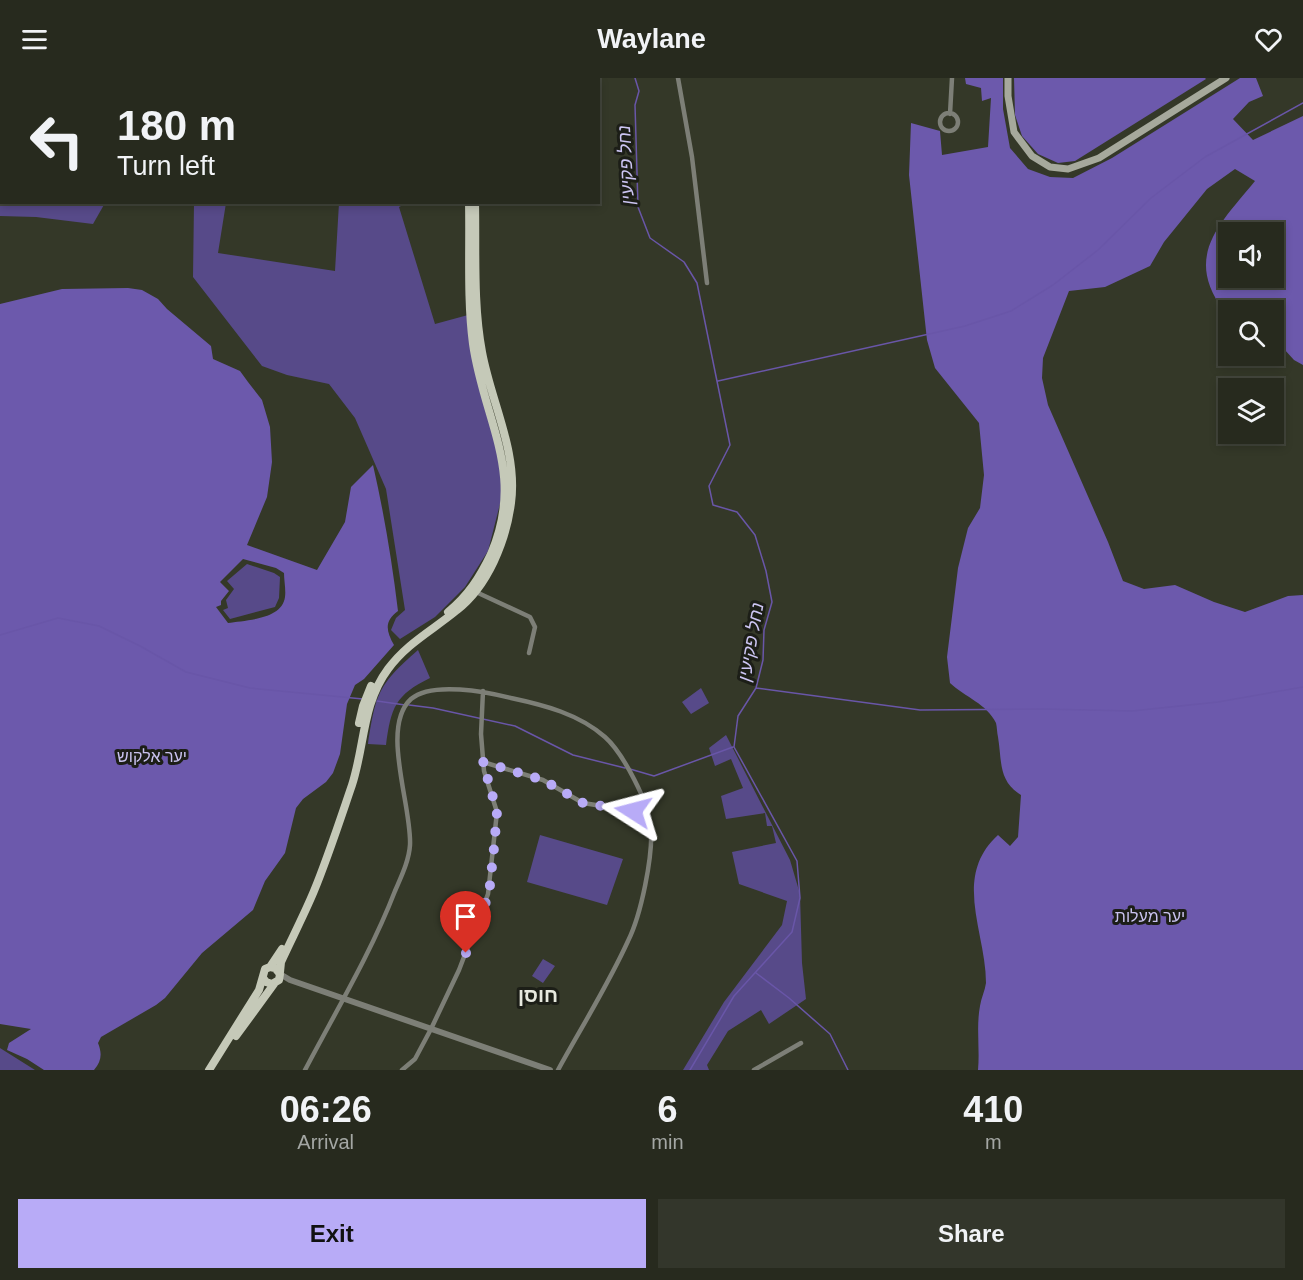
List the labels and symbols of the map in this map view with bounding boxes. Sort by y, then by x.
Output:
water label: נחל פקיעין [614,125,638,206]
water label: נחל פקיעין [734,601,768,684]
park label: יער אלקוש [117,748,187,765]
position arrow [601,779,665,843]
pin [440,891,491,953]
park label: יער מעלות [1115,908,1185,925]
district label: חוסן [518,984,558,1006]

